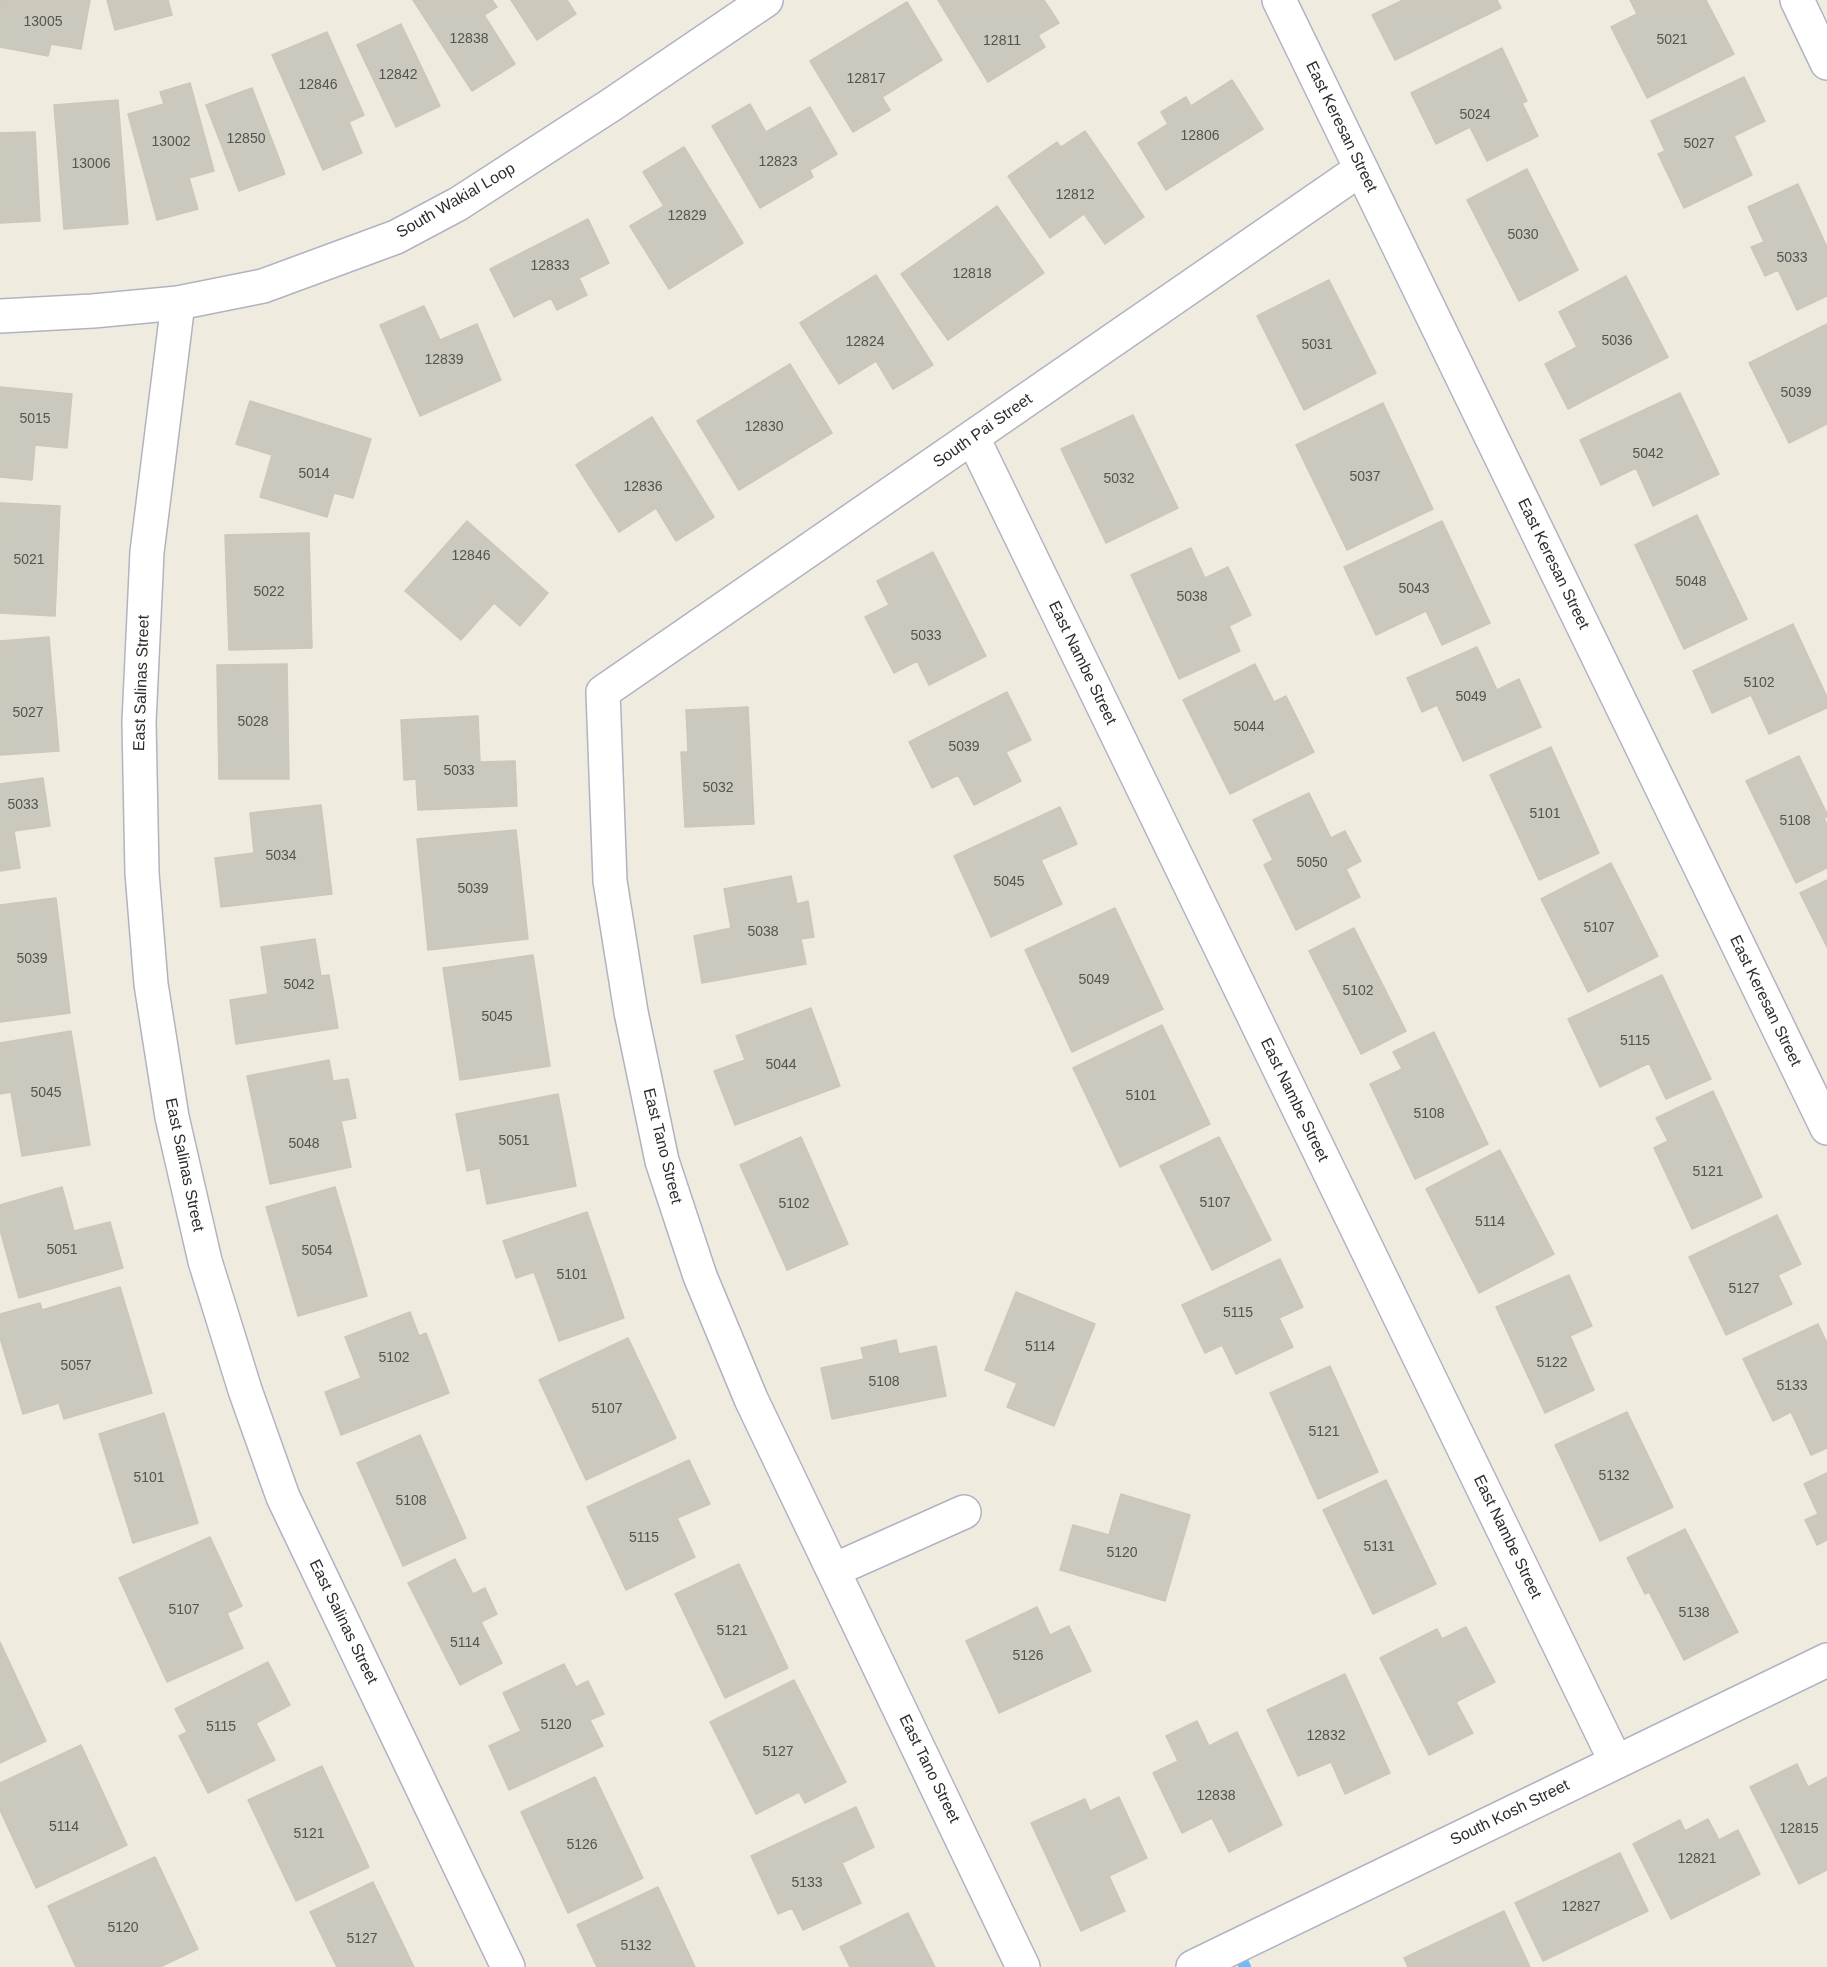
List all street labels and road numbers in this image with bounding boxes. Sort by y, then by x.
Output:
street label: East Keresan Street [1301,58,1381,196]
street label: South Wakial Loop [393,159,519,243]
street label: South Pai Street [930,390,1036,472]
street label: East Keresan Street [1513,495,1593,633]
street label: East Nambe Street [1044,598,1120,728]
street label: East Salinas Street [130,615,154,751]
street label: East Keresan Street [1725,932,1805,1070]
street label: East Nambe Street [1256,1035,1332,1165]
street label: East Tano Street [638,1086,686,1206]
street label: East Salinas Street [160,1096,208,1234]
street label: East Nambe Street [1469,1472,1545,1602]
street label: East Salinas Street [305,1557,381,1687]
street label: East Tano Street [894,1712,964,1826]
street label: South Kosh Street [1447,1776,1573,1850]

